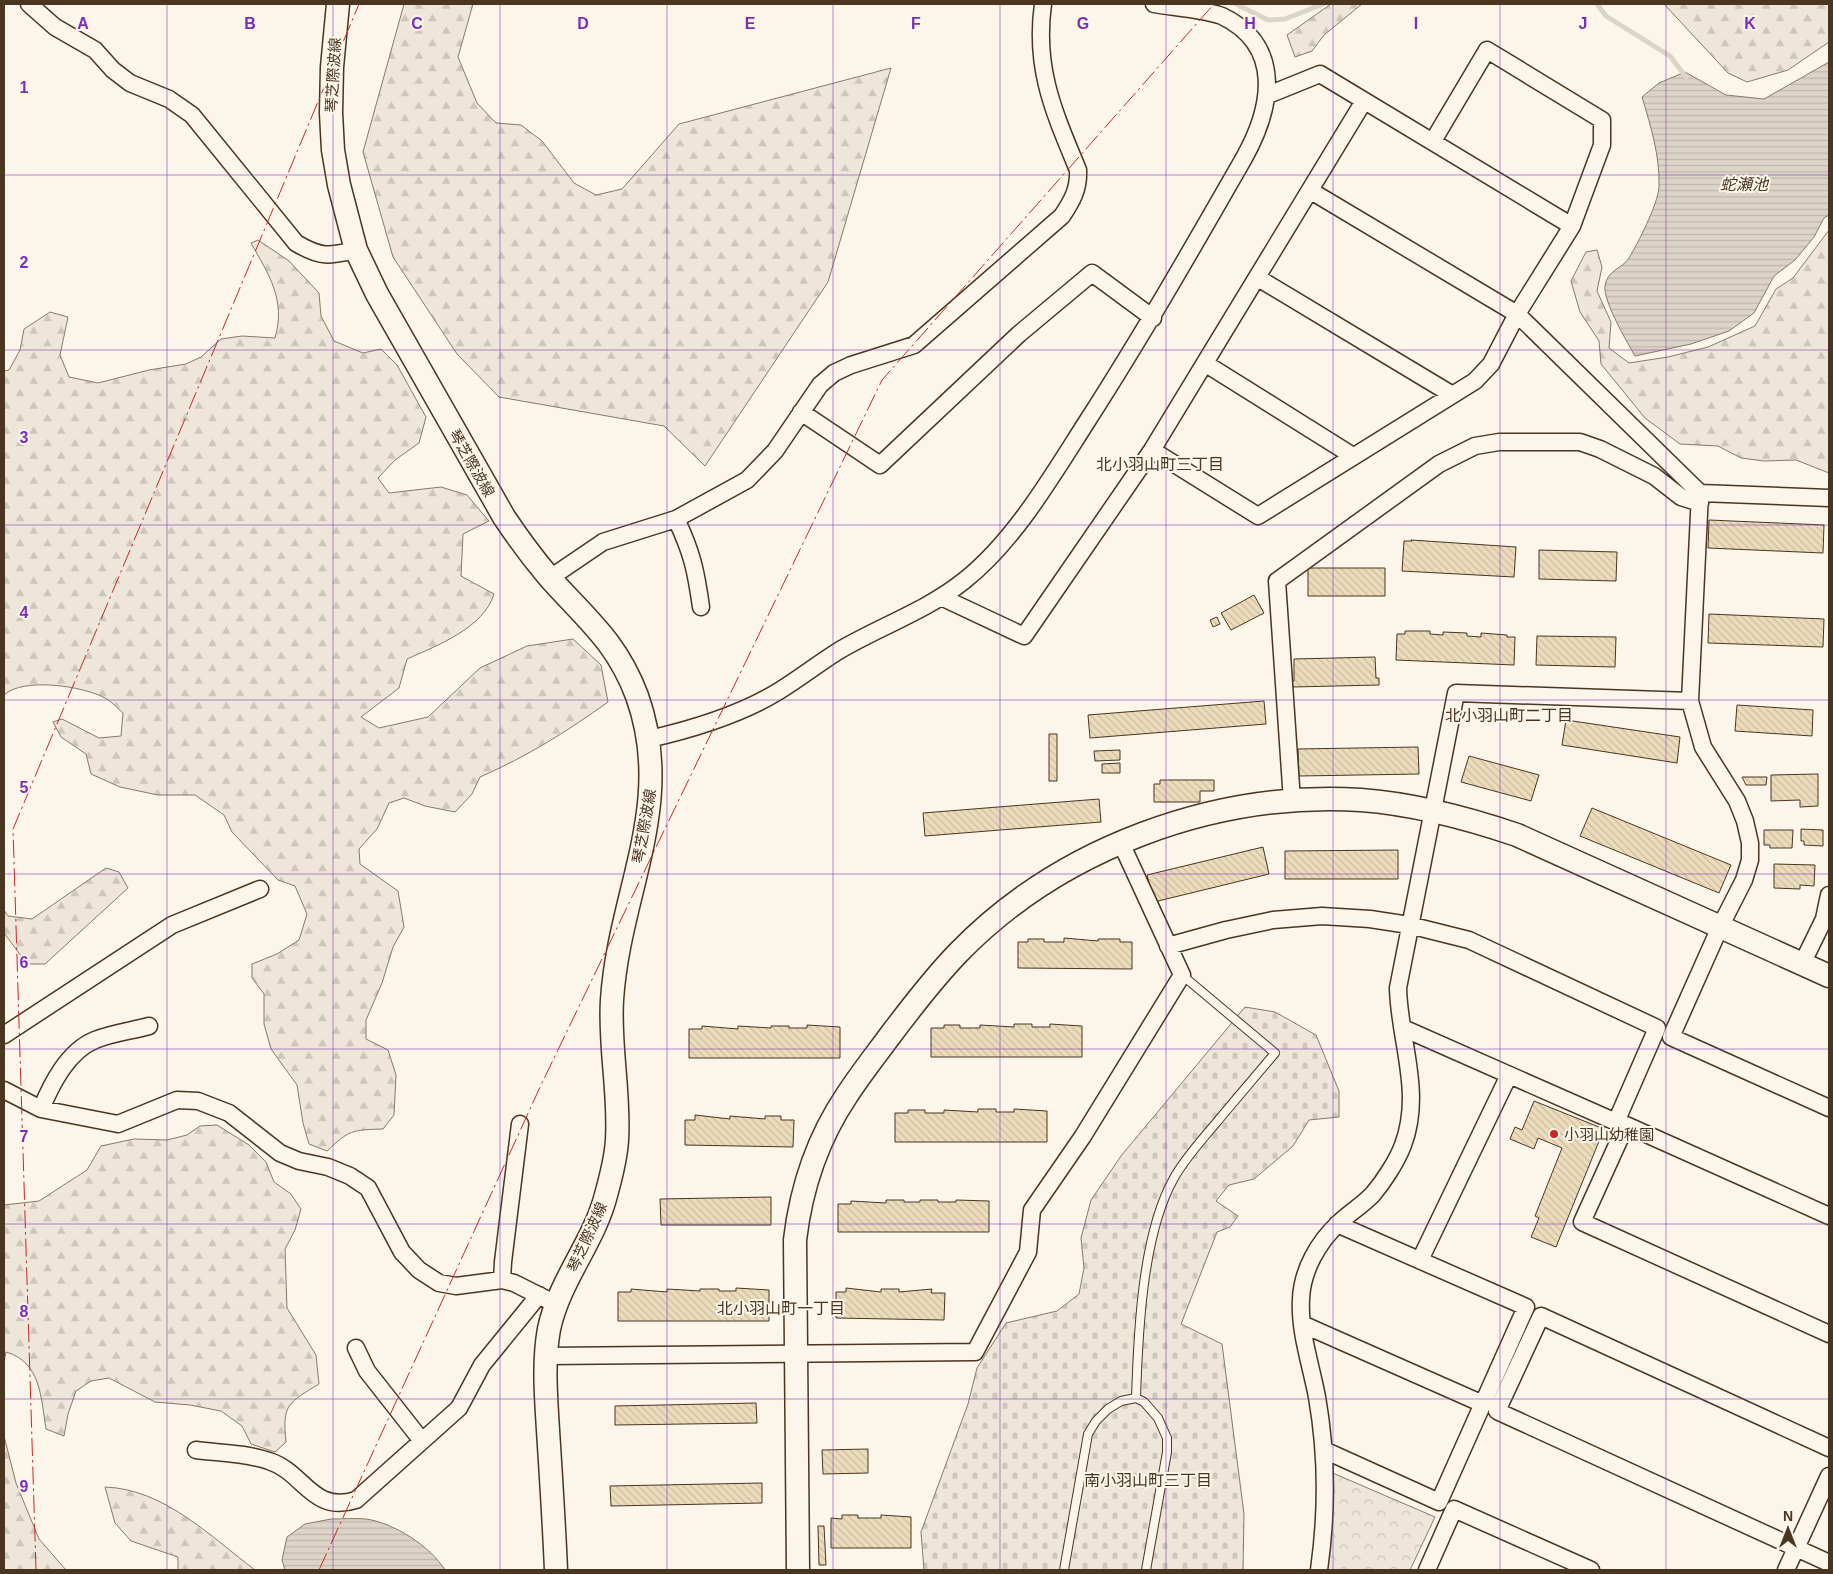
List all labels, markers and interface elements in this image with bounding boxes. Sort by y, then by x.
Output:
text: A [77,15,89,32]
text: B [244,15,256,32]
text: C [411,15,423,32]
text: D [577,15,589,32]
text: E [745,15,756,32]
text: F [911,15,921,32]
text: G [1077,15,1089,32]
text: H [1244,15,1256,32]
text: I [1414,15,1418,32]
text: J [1579,15,1587,32]
text: K [1744,15,1756,32]
street label: 琴芝際波線 [323,37,343,113]
text: 1 [20,79,29,96]
water label: 蛇瀬池 [1720,176,1770,193]
text: 2 [20,254,29,271]
street label: 琴芝際波線 [446,426,498,500]
text: 3 [20,429,29,446]
district label: 北小羽山町三丁目 [1096,456,1224,473]
text: 4 [20,604,29,621]
district label: 北小羽山町二丁目 [1445,707,1573,724]
text: 5 [20,779,29,796]
street label: 琴芝際波線 [629,788,659,864]
text: 6 [20,954,29,971]
place label: 小羽山幼稚園 [1564,1126,1654,1143]
text: 7 [20,1128,29,1145]
marker: 小羽山幼稚園 [1548,1128,1560,1140]
street label: 琴芝際波線 [564,1199,610,1275]
district label: 北小羽山町一丁目 [717,1300,845,1317]
text: 8 [20,1303,29,1320]
district label: 南小羽山町三丁目 [1084,1472,1212,1489]
text: 9 [20,1478,29,1495]
north arrow [1763,1504,1813,1554]
text: N [1783,1508,1793,1524]

